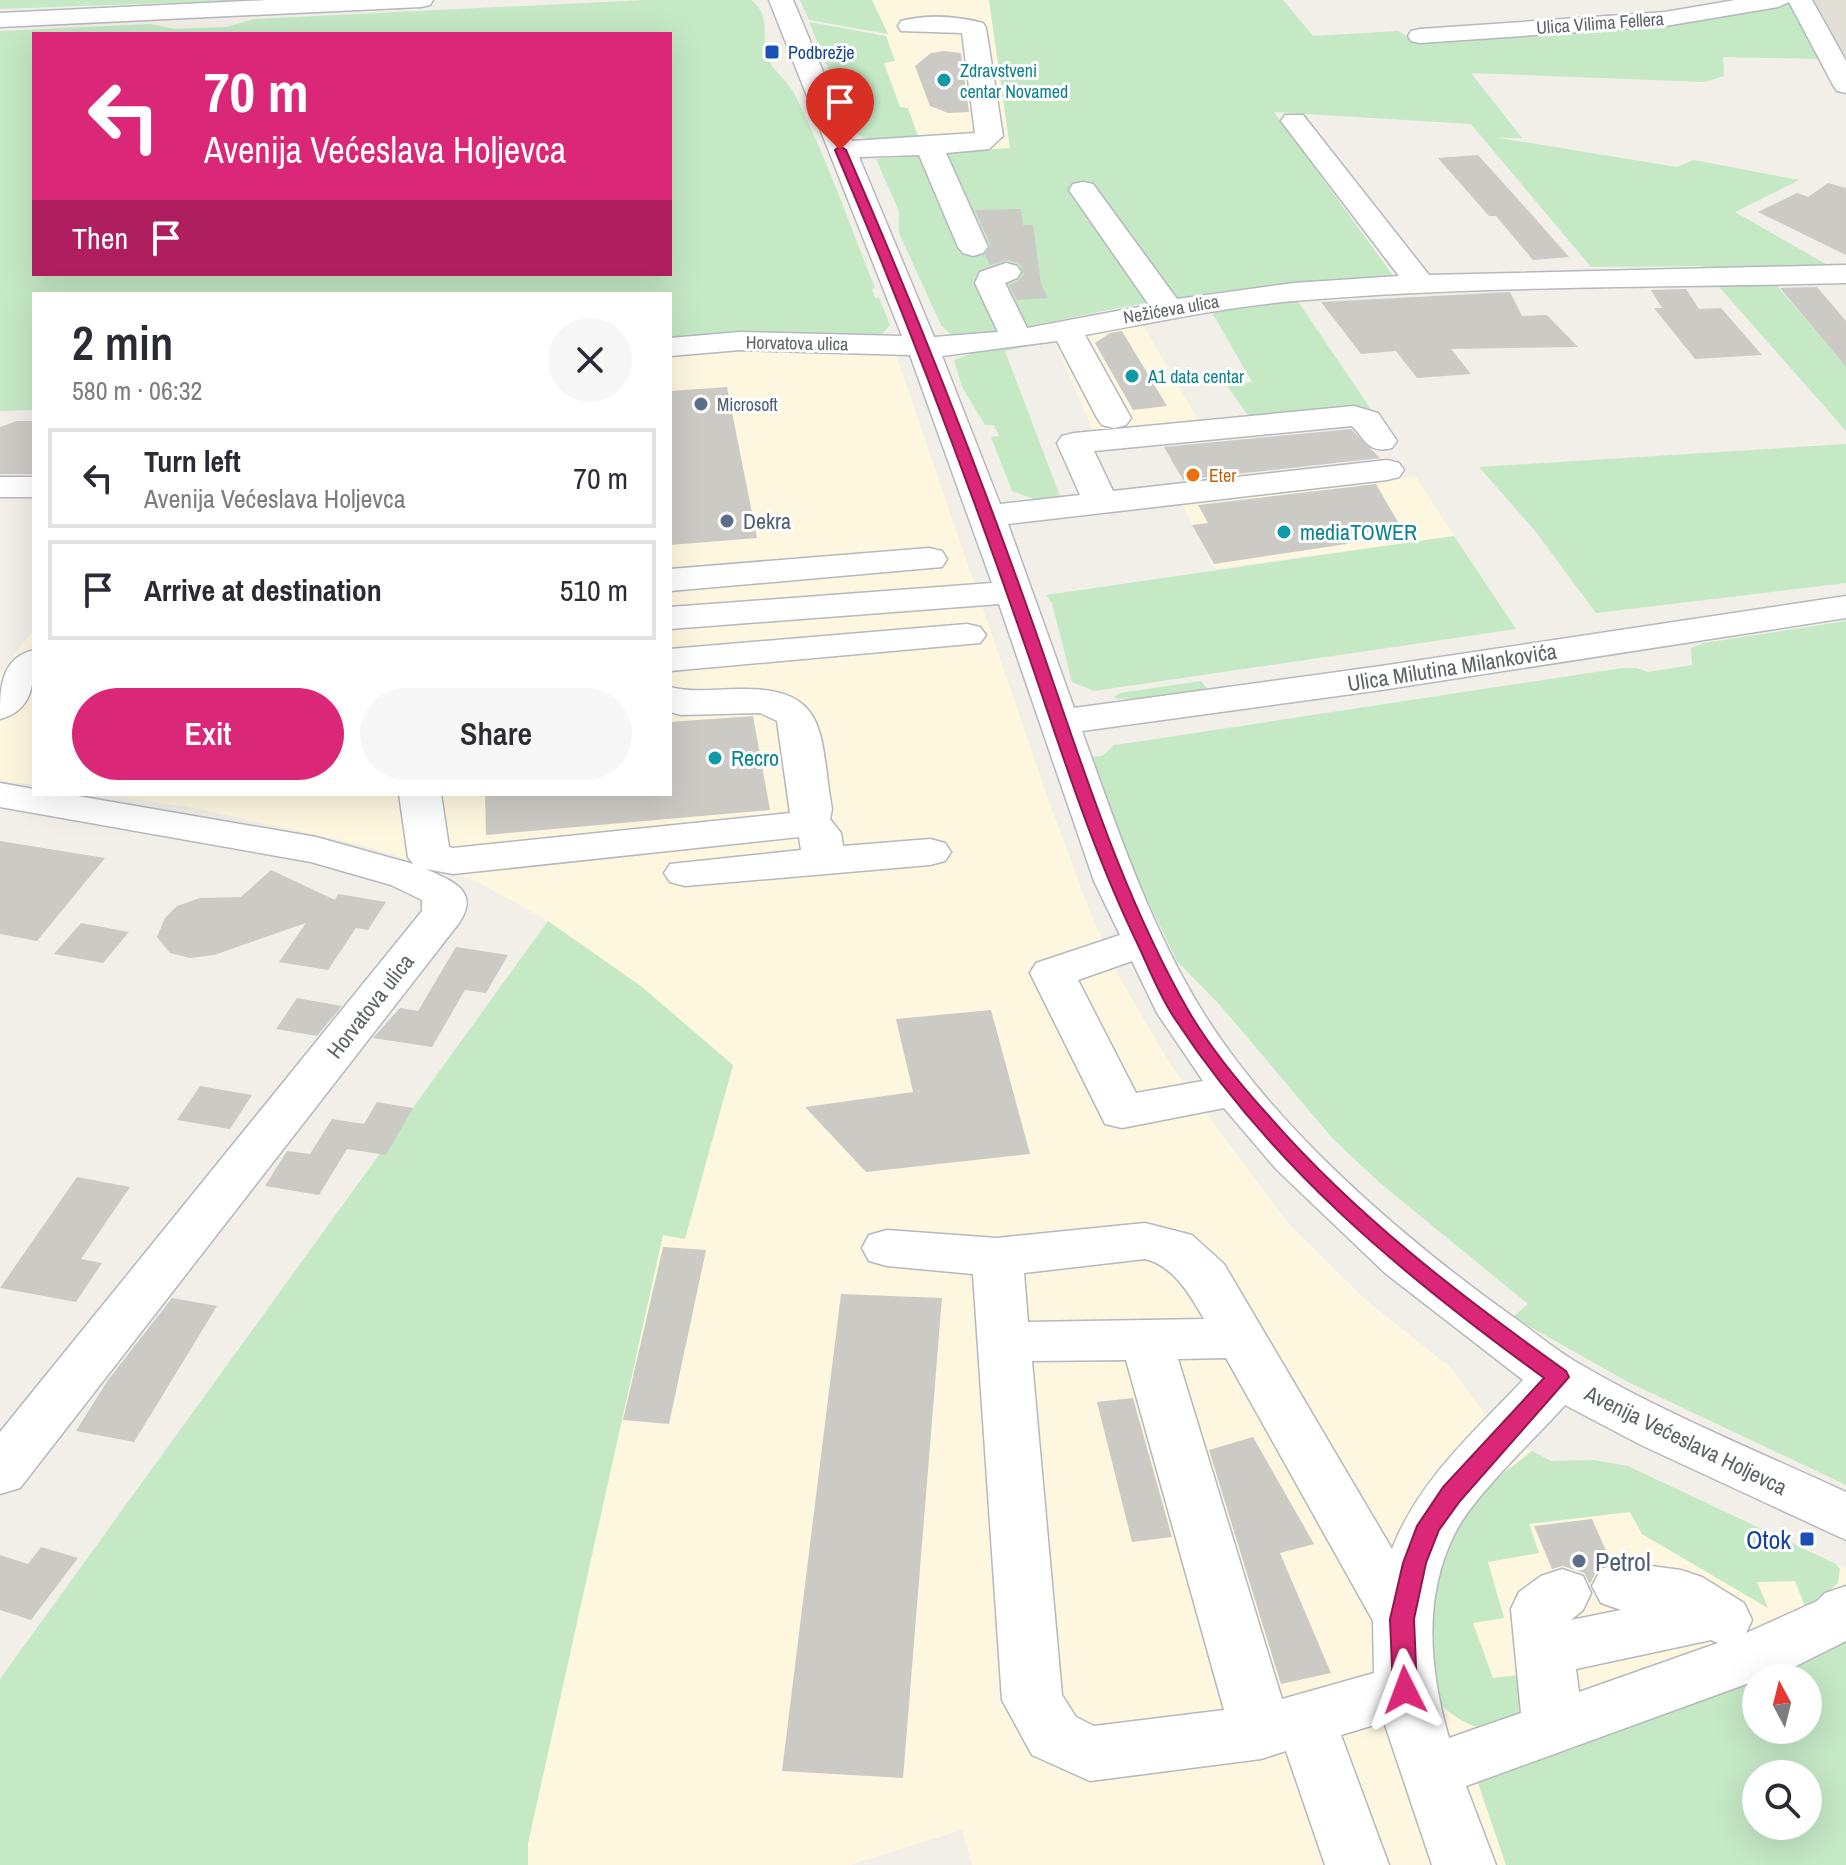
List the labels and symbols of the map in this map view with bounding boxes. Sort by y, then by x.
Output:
street label: Ulica Vilima Fellera [1535,6,1665,40]
place label: Podbrežje [788,40,854,65]
marker: Podbrežje [763,43,781,61]
place label: Zdravstveni centar Novamed [960,58,1068,104]
pin [806,68,874,150]
marker: Zdravstveni centar Novamed [935,71,953,89]
street label: Nežićeva ulica [1121,288,1221,330]
street label: Horvatova ulica [746,330,848,356]
place label: A1 data centar [1147,364,1244,389]
marker: A1 data centar [1123,367,1141,385]
place label: Microsoft [717,392,778,417]
marker: Microsoft [692,395,710,413]
place label: Eter [1209,463,1236,488]
marker: Eter [1184,466,1202,484]
place label: Dekra [743,506,791,536]
marker: Dekra [718,512,736,530]
place label: mediaTOWER [1300,517,1417,547]
marker: mediaTOWER [1275,523,1293,541]
street label: Ulica Milutina Milankovića [1345,636,1559,698]
place label: Recro [731,743,779,773]
marker: Recro [706,749,724,767]
street label: Horvatova ulica [320,947,420,1065]
street label: Avenija Većeslava Holjevca [1579,1378,1792,1502]
place label: Otok [1746,1522,1791,1557]
marker: Otok [1798,1530,1816,1548]
place label: Petrol [1595,1544,1651,1579]
marker: Petrol [1570,1552,1588,1570]
position arrow [1363,1648,1447,1732]
north arrow [1742,1664,1822,1744]

